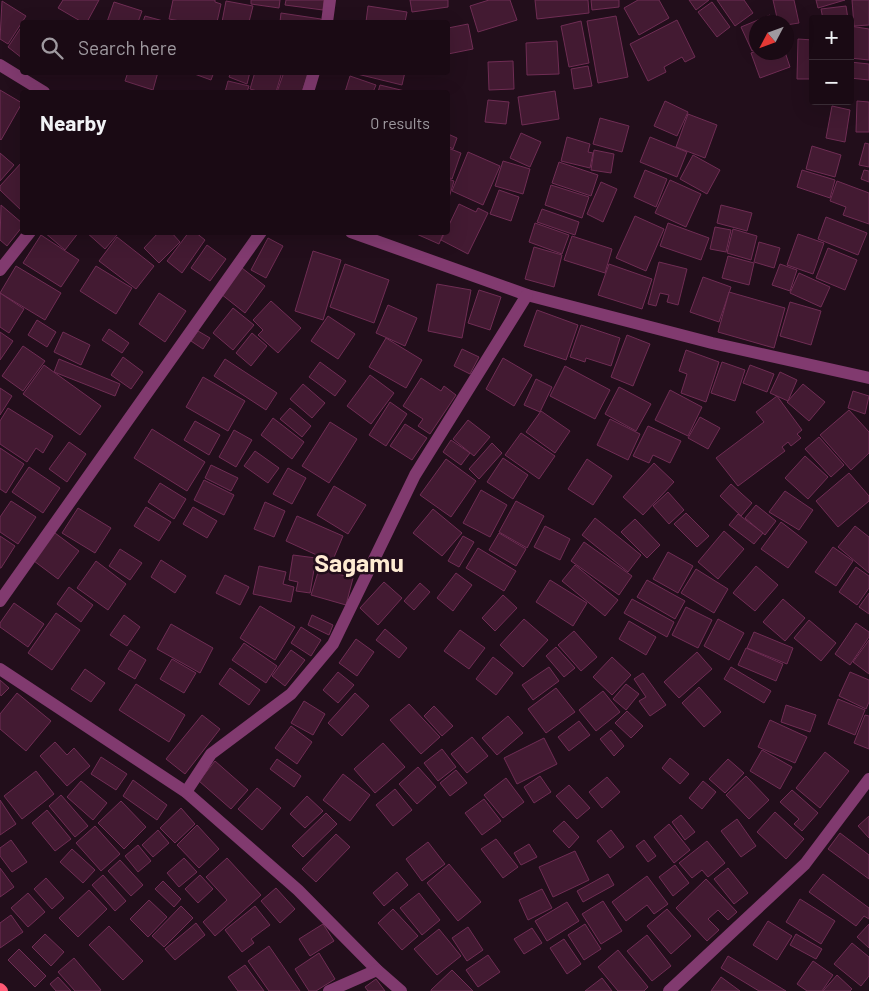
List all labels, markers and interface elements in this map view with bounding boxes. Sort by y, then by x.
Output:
north arrow [749,15,794,60]
map controls [809,15,854,105]
button: + [809,15,854,60]
search box [20,20,450,75]
icon: search [38,34,66,62]
text: Search here [78,36,177,59]
button: − [809,60,854,105]
text: Nearby [40,110,106,135]
text: 0 results [370,113,430,132]
district label: Sagamu [314,547,404,577]

